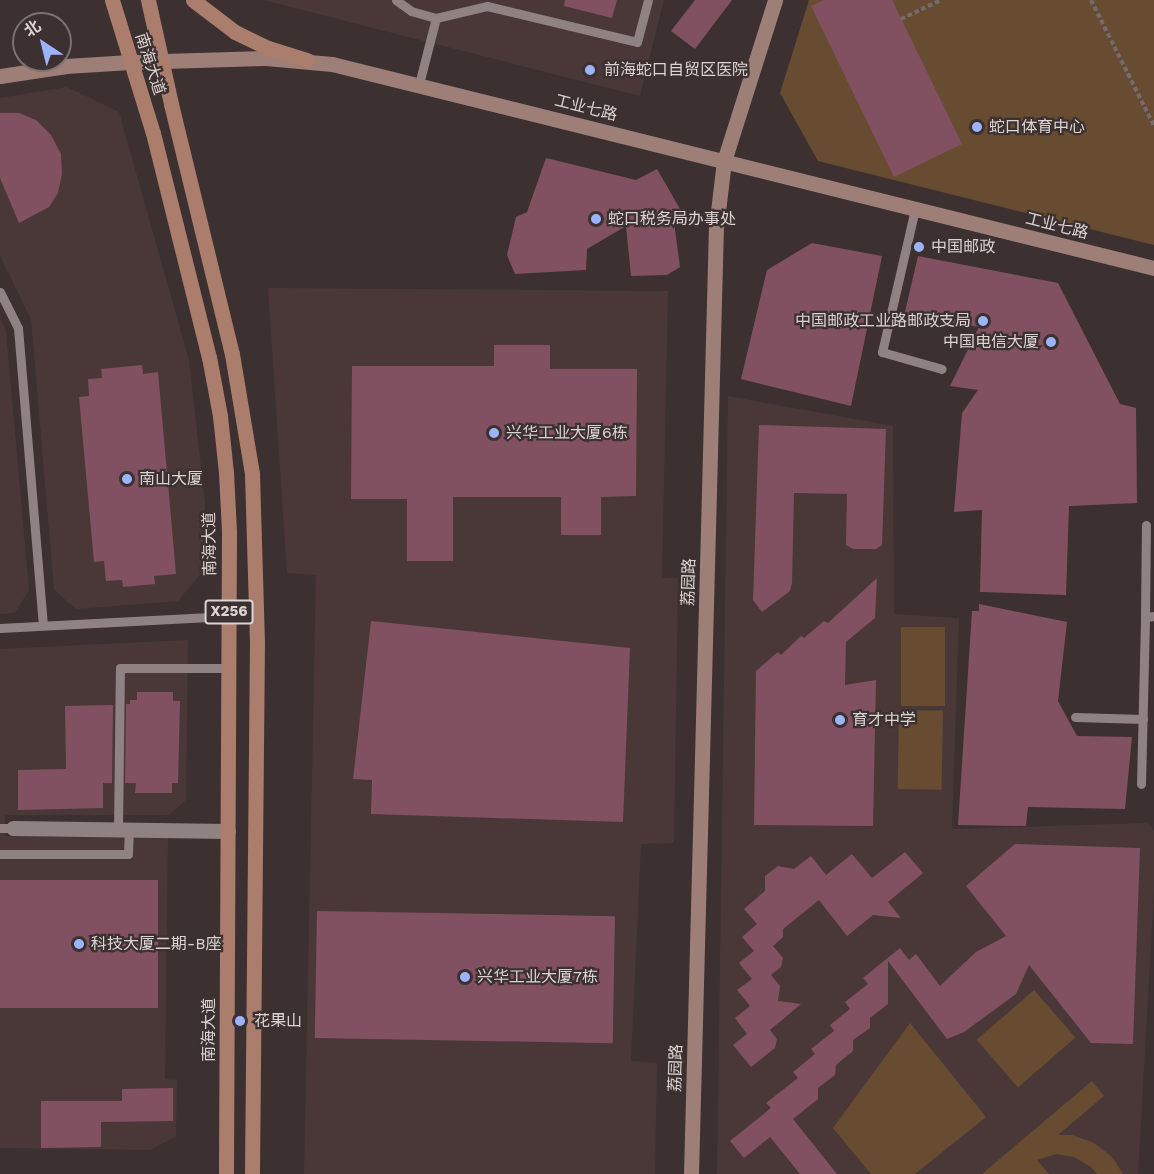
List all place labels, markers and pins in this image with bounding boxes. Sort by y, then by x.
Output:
place label: 前海蛇口自贸区医院 [604,60,748,80]
marker: 前海蛇口自贸区医院 [581,61,599,79]
place label: 蛇口体育中心 [989,117,1085,137]
marker: 蛇口体育中心 [970,120,984,134]
place label: 蛇口税务局办事处 [608,209,736,229]
marker: 蛇口税务局办事处 [589,212,603,226]
place label: 中国邮政 [931,237,995,257]
marker: 中国邮政 [912,240,926,254]
place label: 中国邮政工业路邮政支局 [795,311,971,331]
marker: 中国邮政工业路邮政支局 [976,314,990,328]
place label: 中国电信大厦 [943,332,1039,352]
marker: 中国电信大厦 [1044,335,1058,349]
place label: 兴华工业大厦6栋 [506,423,628,443]
marker: 兴华工业大厦6栋 [487,426,501,440]
place label: 南山大厦 [139,469,203,489]
marker: 南山大厦 [120,472,134,486]
place label: 育才中学 [852,710,916,730]
marker: 育才中学 [833,713,847,727]
place label: 科技大厦二期-B座 [91,934,222,954]
marker: 科技大厦二期-B座 [72,937,86,951]
place label: 兴华工业大厦7栋 [477,967,598,987]
marker: 兴华工业大厦7栋 [458,970,472,984]
place label: 花果山 [254,1011,302,1031]
marker: 花果山 [231,1012,249,1030]

